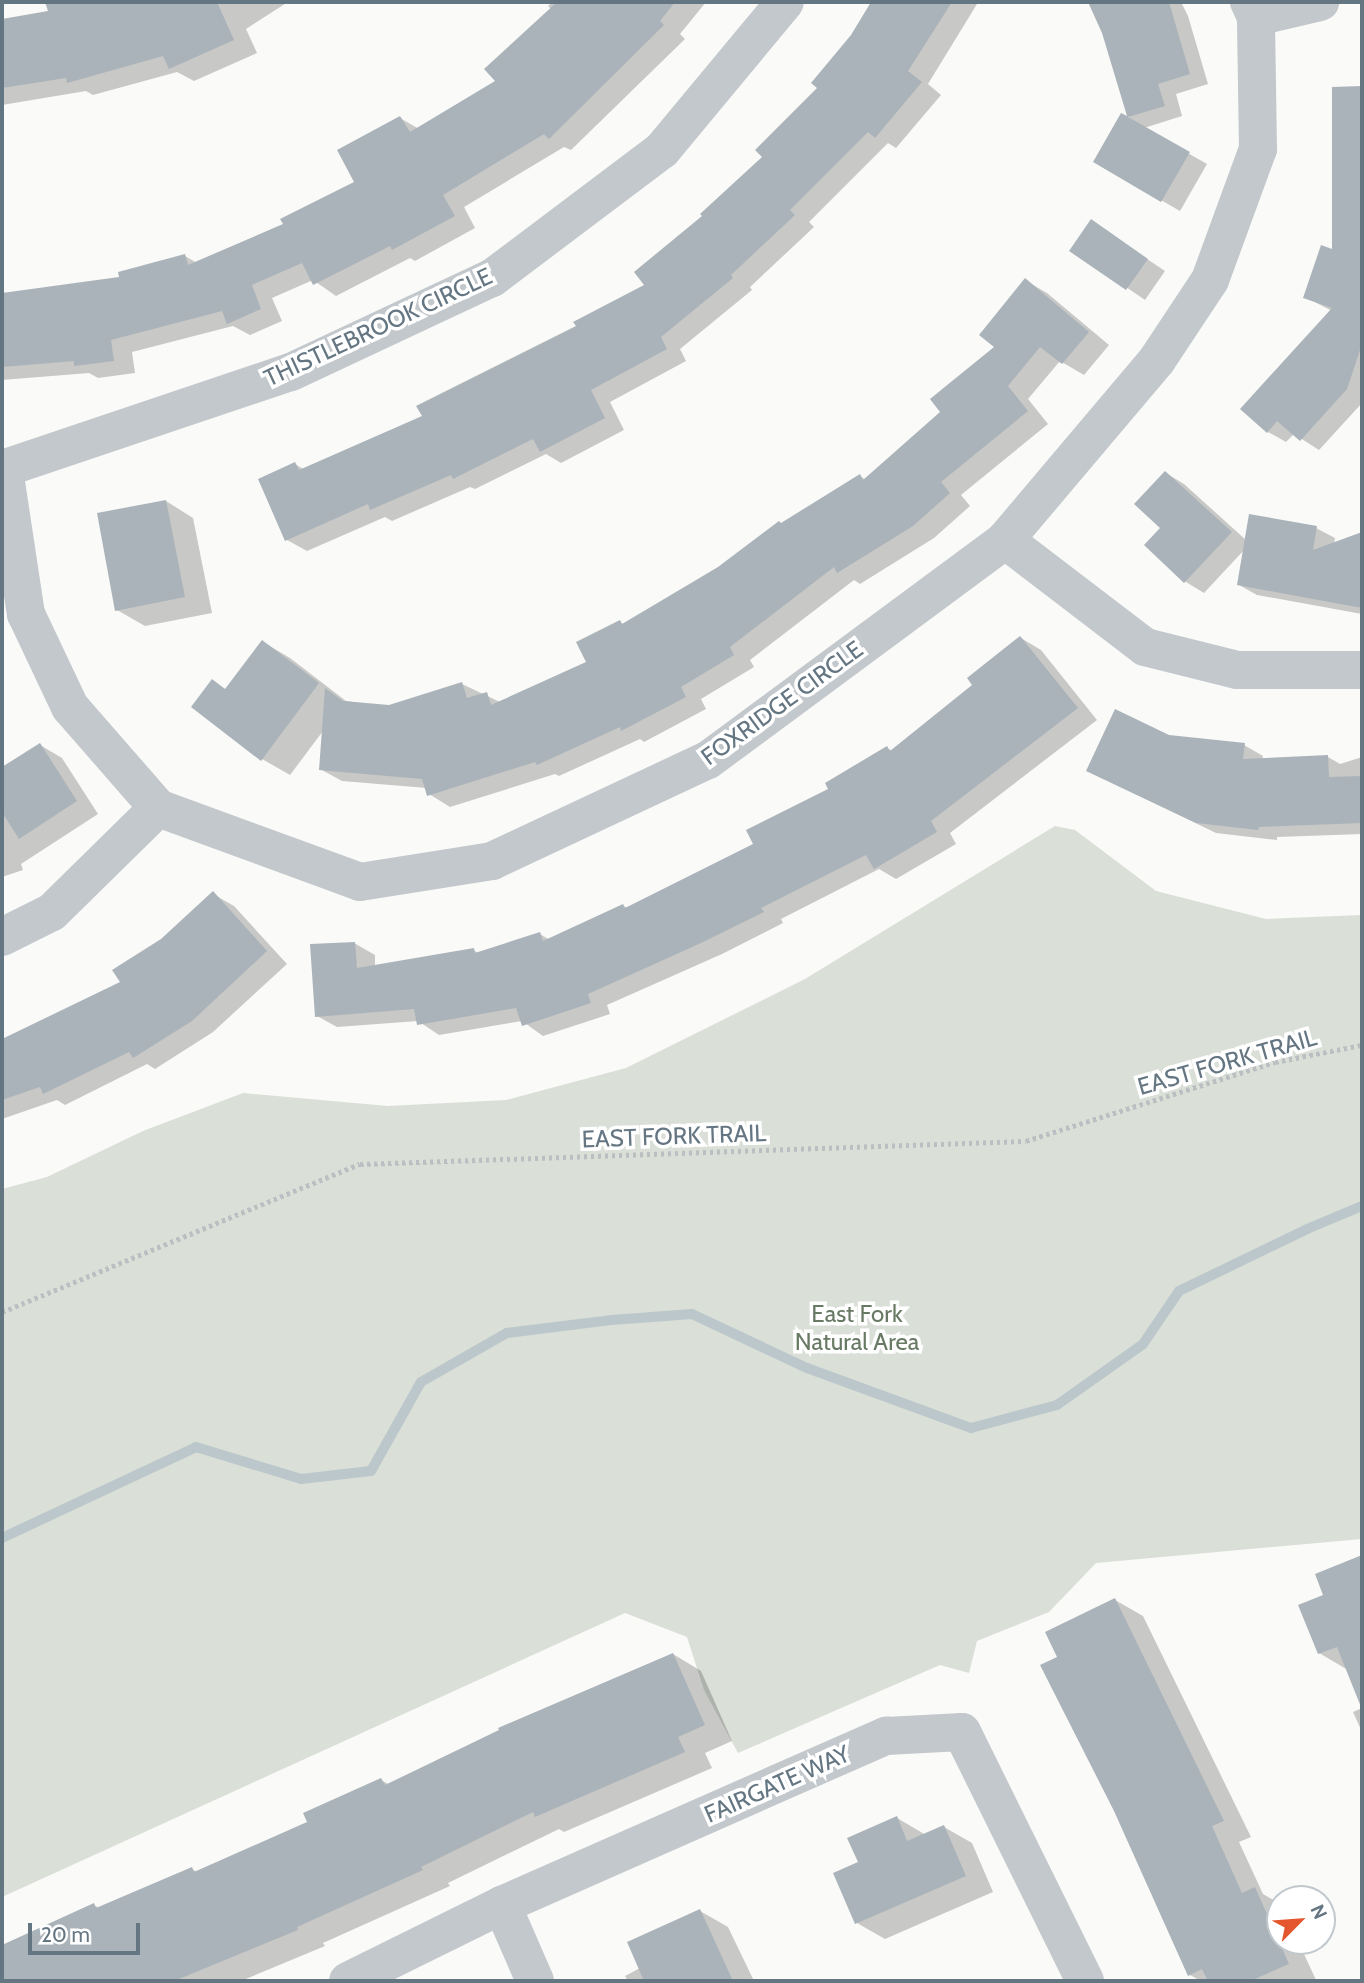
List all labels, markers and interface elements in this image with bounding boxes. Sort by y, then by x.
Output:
street label: THISTLEBROOK CIRCLE [259,262,497,392]
street label: FOXRIDGE CIRCLE [696,635,868,771]
street label: EAST FORK TRAIL [1134,1023,1320,1101]
street label: EAST FORK TRAIL [581,1118,767,1154]
park label: East Fork Natural Area [795,1300,919,1356]
street label: FAIRGATE WAY [700,1739,854,1829]
north arrow [1266,1885,1336,1955]
text: N [1305,1901,1332,1923]
scale bar [32,1910,144,1954]
text: 20 m [41,1922,90,1947]

